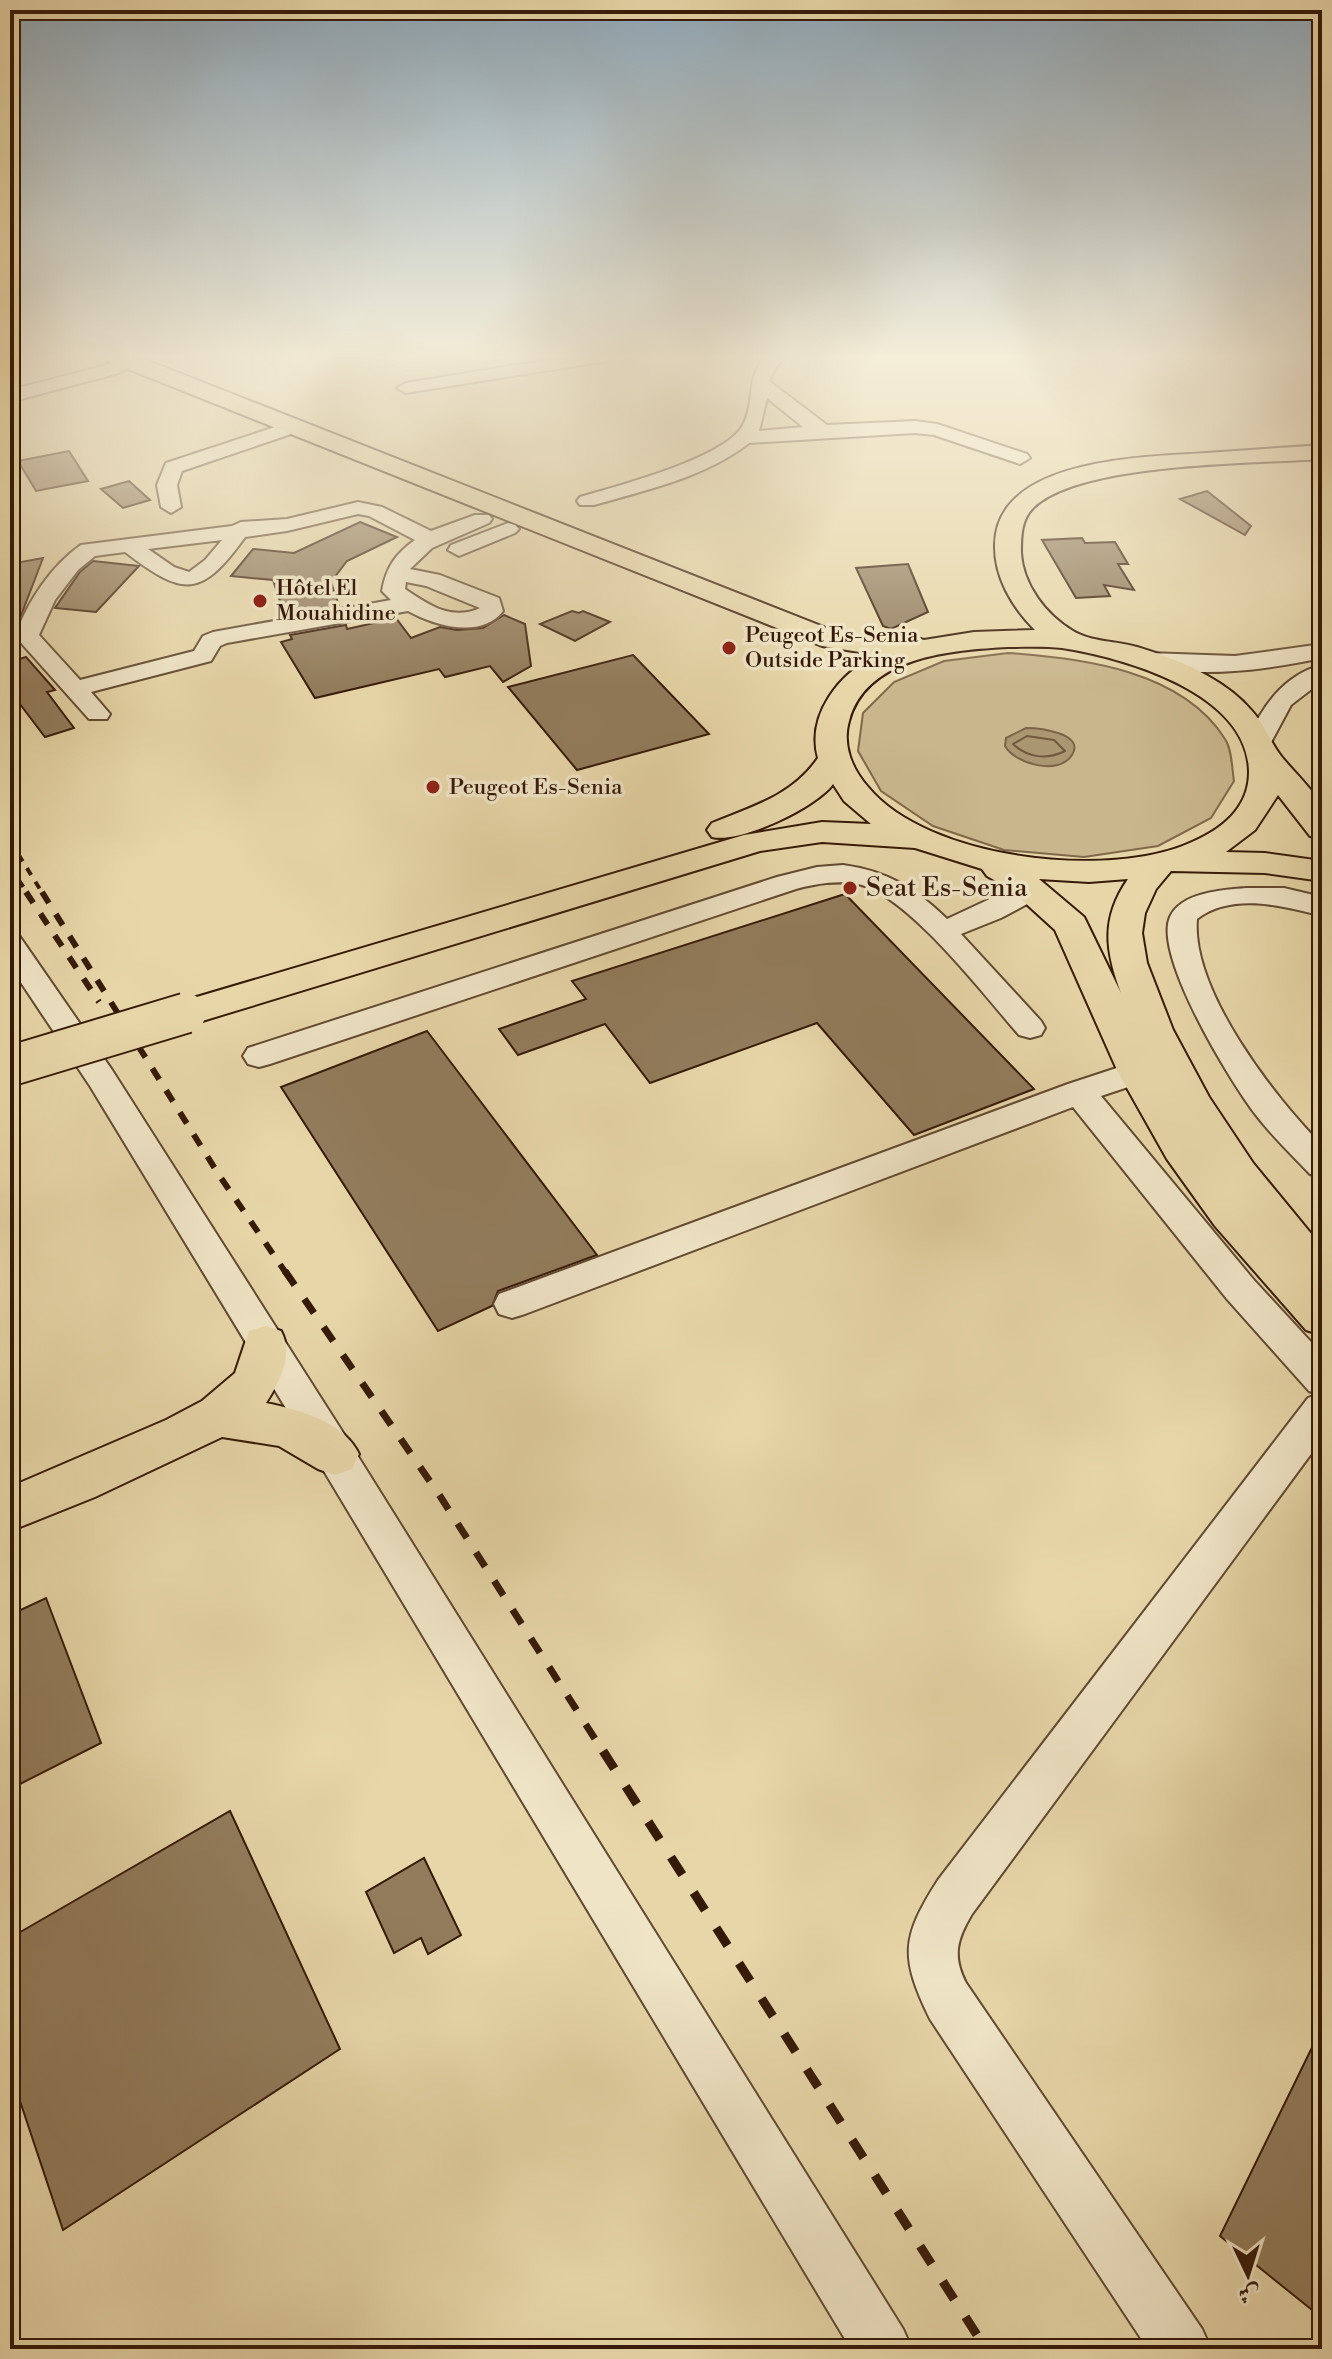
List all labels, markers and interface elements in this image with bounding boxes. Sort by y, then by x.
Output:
place label: Hôtel El Mouahidine [276,575,396,627]
marker: Hôtel El Mouahidine [251,592,269,610]
place label: Peugeot Es-Senia Outside Parking [745,622,919,674]
marker: Peugeot Es-Senia Outside Parking [720,639,738,657]
place label: Peugeot Es-Senia [449,774,623,801]
marker: Peugeot Es-Senia [424,778,442,796]
place label: Seat Es-Senia [866,872,1028,904]
marker: Seat Es-Senia [841,879,859,897]
north arrow [1208,2235,1288,2315]
text: ش [1237,2279,1261,2308]

